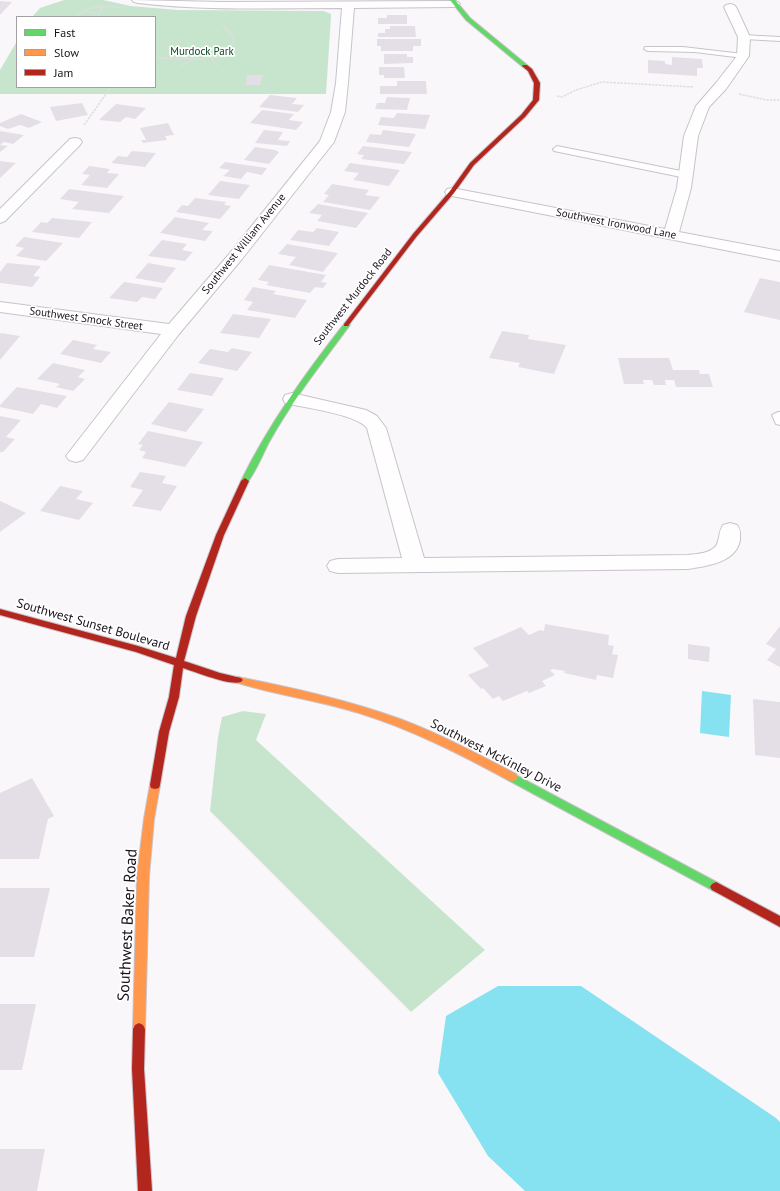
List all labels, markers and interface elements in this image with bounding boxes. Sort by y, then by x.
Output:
legend [16,16,156,88]
text: Fast [54,25,75,40]
text: Slow [54,45,79,60]
park label: Murdock Park [170,45,234,59]
text: Jam [54,65,73,80]
street label: Southwest William Avenue [199,191,289,297]
street label: Southwest Ironwood Lane [555,206,677,242]
street label: Southwest Murdock Road [311,246,395,348]
street label: Southwest Smock Street [29,305,143,333]
street label: Southwest Sunset Boulevard [15,596,171,654]
street label: Southwest McKinley Drive [428,716,564,796]
street label: Southwest Baker Road [114,848,142,1002]

